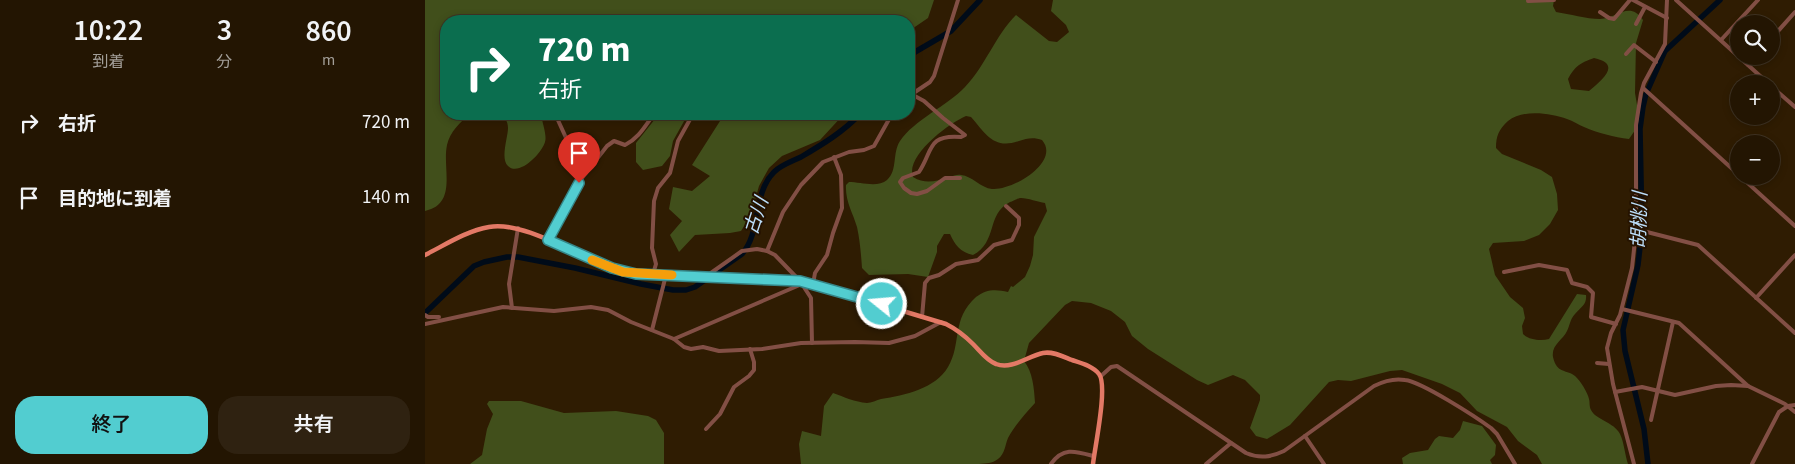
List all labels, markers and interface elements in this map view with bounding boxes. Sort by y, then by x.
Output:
text: 10:22 [73,9,143,52]
text: 3 [217,9,232,52]
text: 860 [306,10,352,53]
map controls [1730,15,1780,185]
button: search [1730,15,1780,65]
text: 720 m [538,25,630,75]
icon: right [455,35,520,100]
text: m [322,49,335,71]
text: 到着 [92,51,124,73]
text: 分 [216,51,232,73]
text: 右折 [538,74,582,106]
button: + [1730,75,1780,125]
icon: right [15,109,43,137]
text: 720 m [362,109,410,136]
text: 右折 [58,111,96,138]
pin [558,132,600,183]
button: − [1730,135,1780,185]
icon: arrive [565,139,593,167]
icon: arrive [15,184,43,212]
text: 140 m [362,184,410,211]
text: 目的地に到着 [58,186,172,213]
water label: 胡桃川 [1626,189,1655,249]
water label: 古川 [738,192,776,238]
position arrow [855,277,907,329]
button: 終了 [15,396,208,454]
button: 共有 [218,396,410,454]

